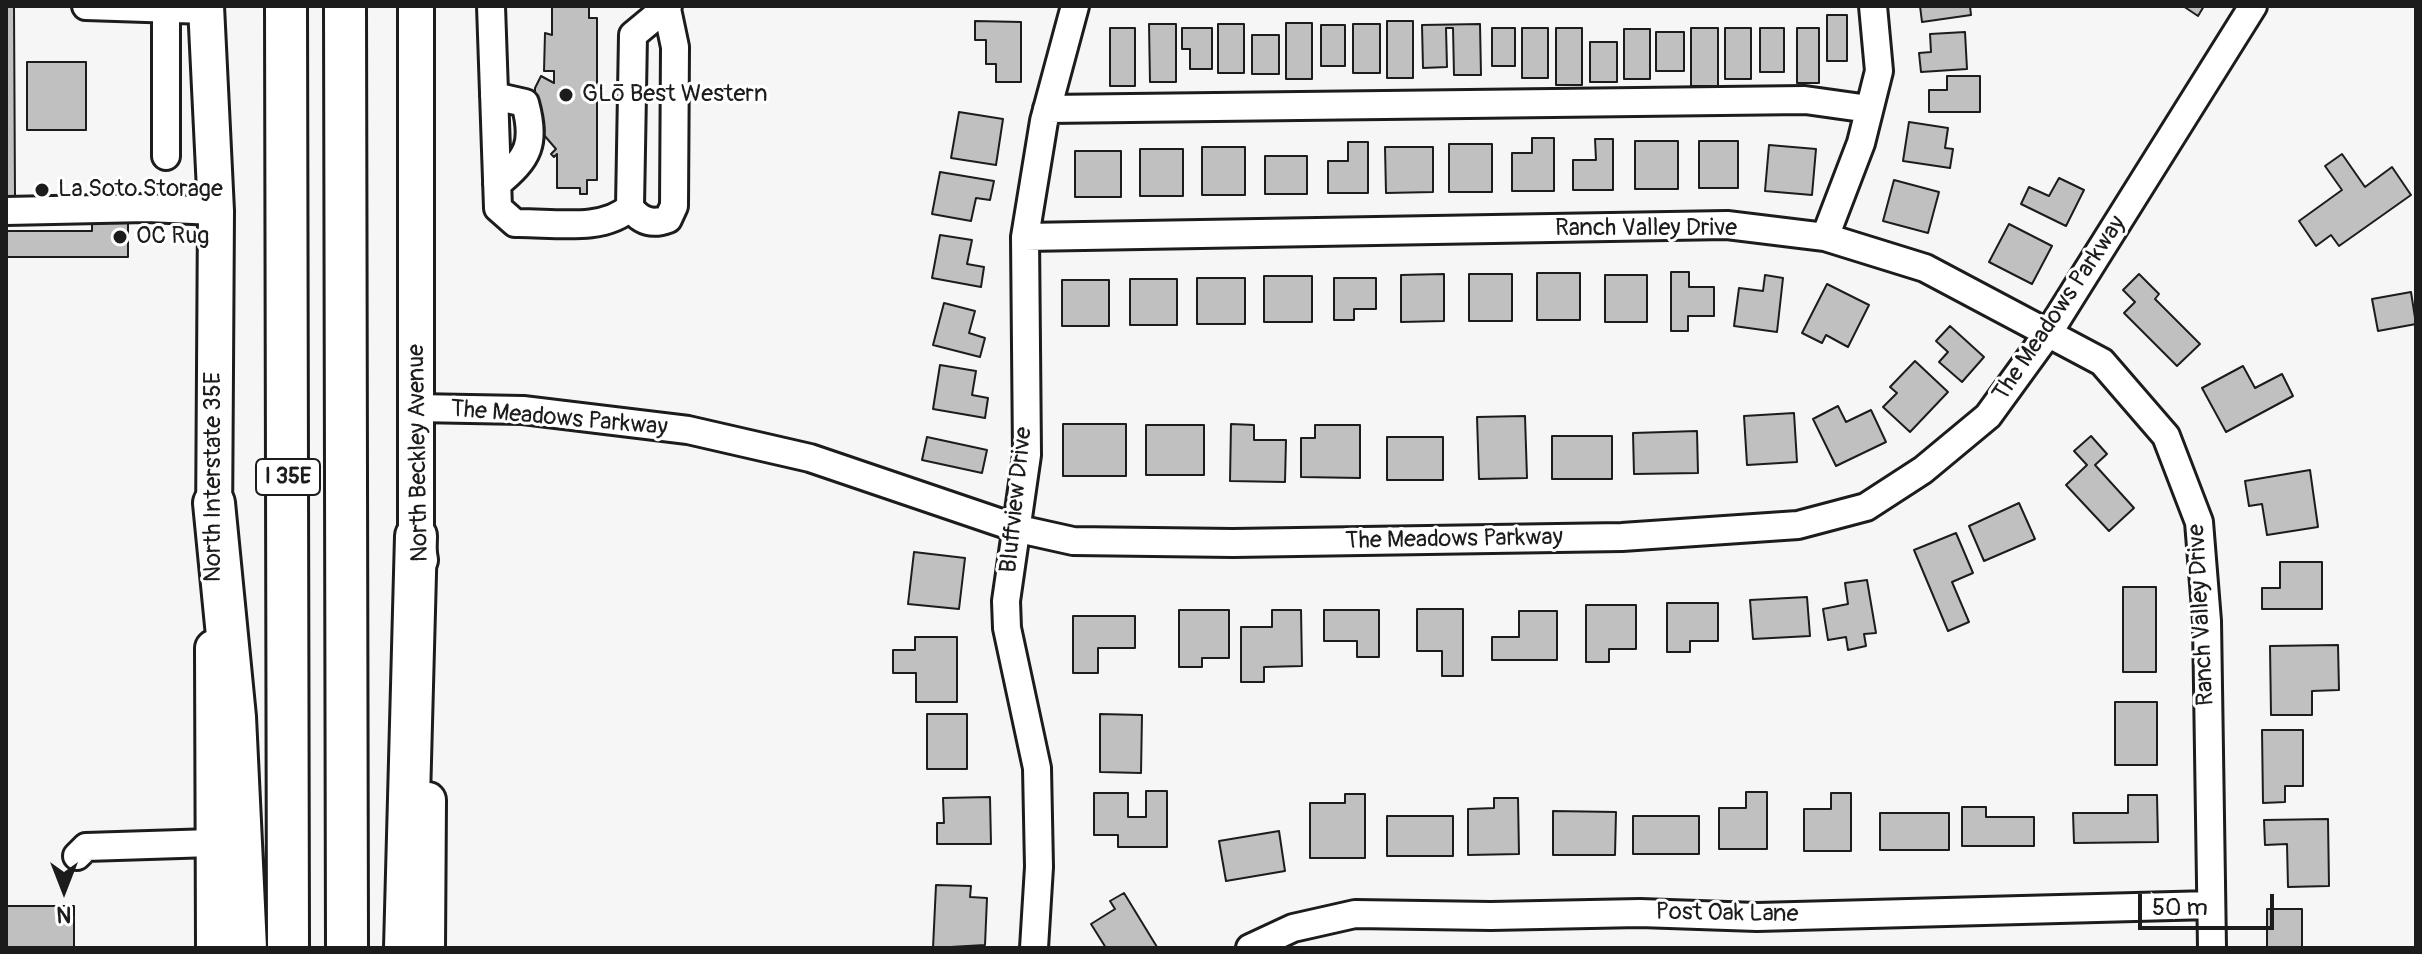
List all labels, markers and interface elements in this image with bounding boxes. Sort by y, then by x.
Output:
place label: GLō Best Western [582,81,768,109]
marker: GLō Best Western [557,86,575,104]
place label: La Soto Storage [58,176,223,204]
marker: La Soto Storage [33,181,51,199]
street label: The Meadows Parkway [1987,211,2133,407]
street label: Ranch Valley Drive [1555,215,1737,243]
place label: OC Rug [136,223,209,251]
marker: OC Rug [111,228,129,246]
street label: North Beckley Avenue [403,344,435,562]
street label: North Interstate 35E [200,372,228,582]
street label: The Meadows Parkway [449,395,669,443]
street label: Bluffview Drive [995,426,1039,574]
road number: I 35E [256,459,320,495]
street label: Ranch Valley Drive [2183,523,2221,707]
street label: The Meadows Parkway [1345,524,1563,556]
north arrow [24,850,104,930]
scale bar [2142,878,2278,928]
text: 50 m [2152,893,2208,922]
street label: Post Oak Lane [1655,898,1799,930]
text: N [57,900,71,928]

